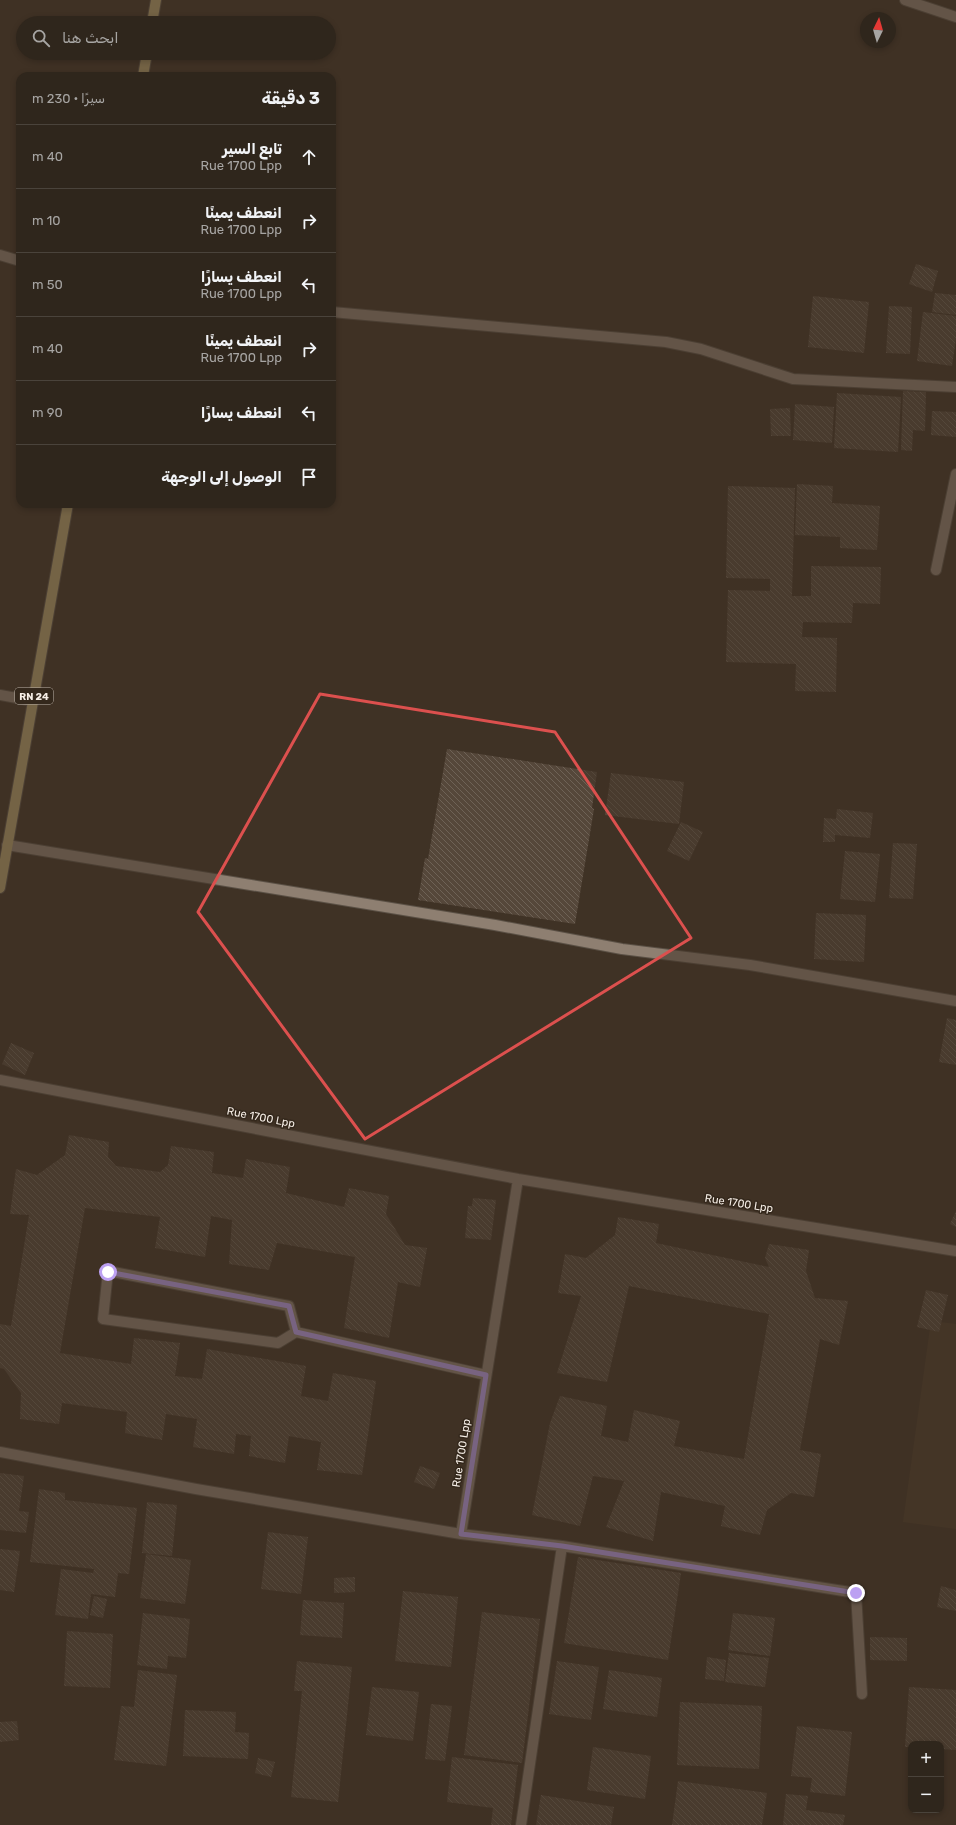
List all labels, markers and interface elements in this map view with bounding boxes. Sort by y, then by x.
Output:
north arrow [860,12,896,48]
search box [16,16,336,60]
icon: search [30,27,52,49]
text: ابحث هنا [62,29,119,47]
text: 3 دقيقة [261,88,320,108]
text: سيرًا · 230 m [32,91,105,106]
text: تابع السير [222,140,282,158]
icon: ahead [298,146,320,168]
text: 40 m [32,149,63,164]
text: Rue 1700 Lpp [200,158,282,173]
text: انعطف يمينًا [205,204,282,222]
icon: right [298,210,320,232]
text: 10 m [32,213,61,228]
text: Rue 1700 Lpp [200,222,282,237]
text: انعطف يسارًا [201,268,282,286]
icon: left [298,274,320,296]
text: 50 m [32,277,63,292]
text: Rue 1700 Lpp [200,286,282,301]
text: انعطف يمينًا [205,332,282,350]
icon: right [298,338,320,360]
text: 40 m [32,341,63,356]
text: Rue 1700 Lpp [200,350,282,365]
icon: left [298,402,320,424]
text: انعطف يسارًا [201,404,282,422]
text: 90 m [32,405,63,420]
icon: arrive [298,466,320,488]
text: الوصول إلى الوجهة [161,468,282,486]
road number: RN 24 [15,688,53,704]
street label: Rue 1700 Lpp [226,1105,296,1130]
street label: Rue 1700 Lpp [704,1192,774,1215]
route start [99,1263,117,1281]
street label: Rue 1700 Lpp [450,1418,473,1488]
route end [847,1584,865,1602]
map controls [908,1741,944,1813]
button: + [908,1741,944,1777]
button: − [908,1777,944,1813]

